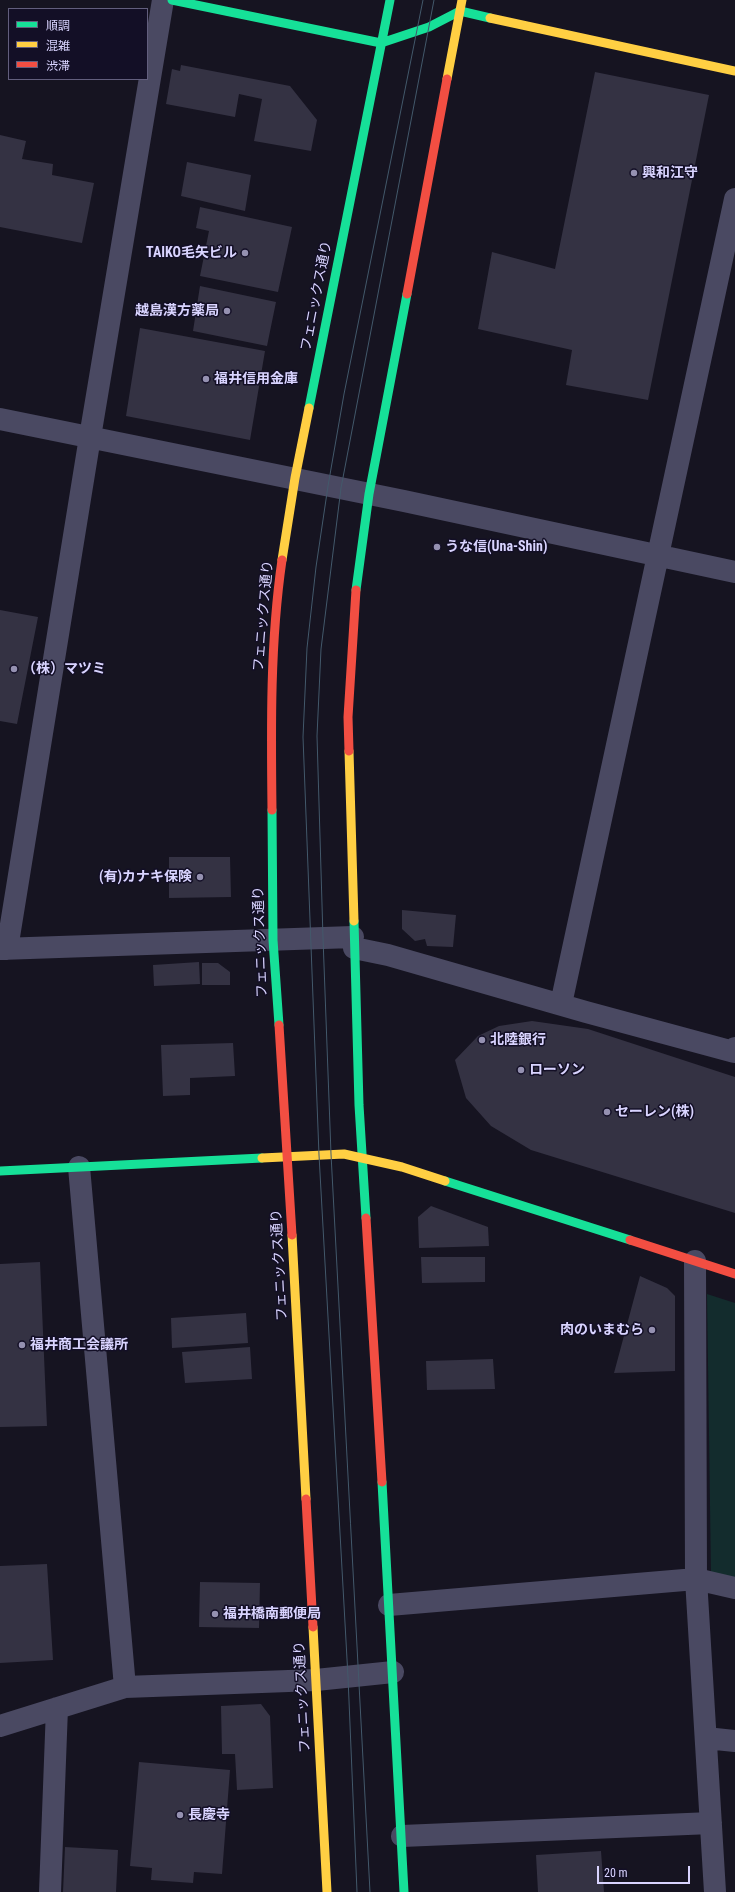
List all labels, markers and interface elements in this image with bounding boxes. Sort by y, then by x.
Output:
legend [8,8,148,80]
text: 順調 [46,19,70,33]
text: 混雑 [46,39,70,53]
text: 渋滞 [46,59,70,73]
place label: 興和江守 [642,165,698,181]
marker: 興和江守 [629,168,639,178]
street label: フェニックス通り [298,239,336,353]
place label: TAIKO毛矢ビル [146,245,237,261]
marker: TAIKO毛矢ビル [240,248,250,258]
place label: 越島漢方薬局 [135,303,219,319]
marker: 越島漢方薬局 [222,306,232,316]
place label: 福井信用金庫 [214,371,298,387]
marker: 福井信用金庫 [201,374,211,384]
place label: うな信(Una-Shin) [445,539,547,555]
marker: うな信(Una-Shin) [432,542,442,552]
street label: フェニックス通り [251,559,277,673]
place label: （株）マツミ [22,661,106,677]
marker: （株）マツミ [9,664,19,674]
place label: (有)カナキ保険 [99,869,192,885]
marker: (有)カナキ保険 [195,872,205,882]
street label: フェニックス通り [251,886,271,998]
place label: 北陸銀行 [490,1032,546,1048]
marker: 北陸銀行 [477,1035,487,1045]
place label: ローソン [529,1062,585,1078]
marker: ローソン [516,1065,526,1075]
place label: セーレン(株) [615,1104,694,1120]
marker: セーレン(株) [602,1107,612,1117]
street label: フェニックス通り [269,1209,291,1321]
place label: 肉のいまむら [560,1322,644,1338]
marker: 肉のいまむら [647,1325,657,1335]
place label: 福井商工会議所 [30,1337,128,1353]
marker: 福井商工会議所 [17,1340,27,1350]
place label: 福井橋南郵便局 [223,1606,321,1622]
marker: 福井橋南郵便局 [210,1609,220,1619]
street label: フェニックス通り [292,1641,314,1753]
place label: 長慶寺 [188,1807,230,1823]
marker: 長慶寺 [175,1810,185,1820]
scale bar [599,1858,692,1884]
text: 20 m [604,1866,628,1880]

